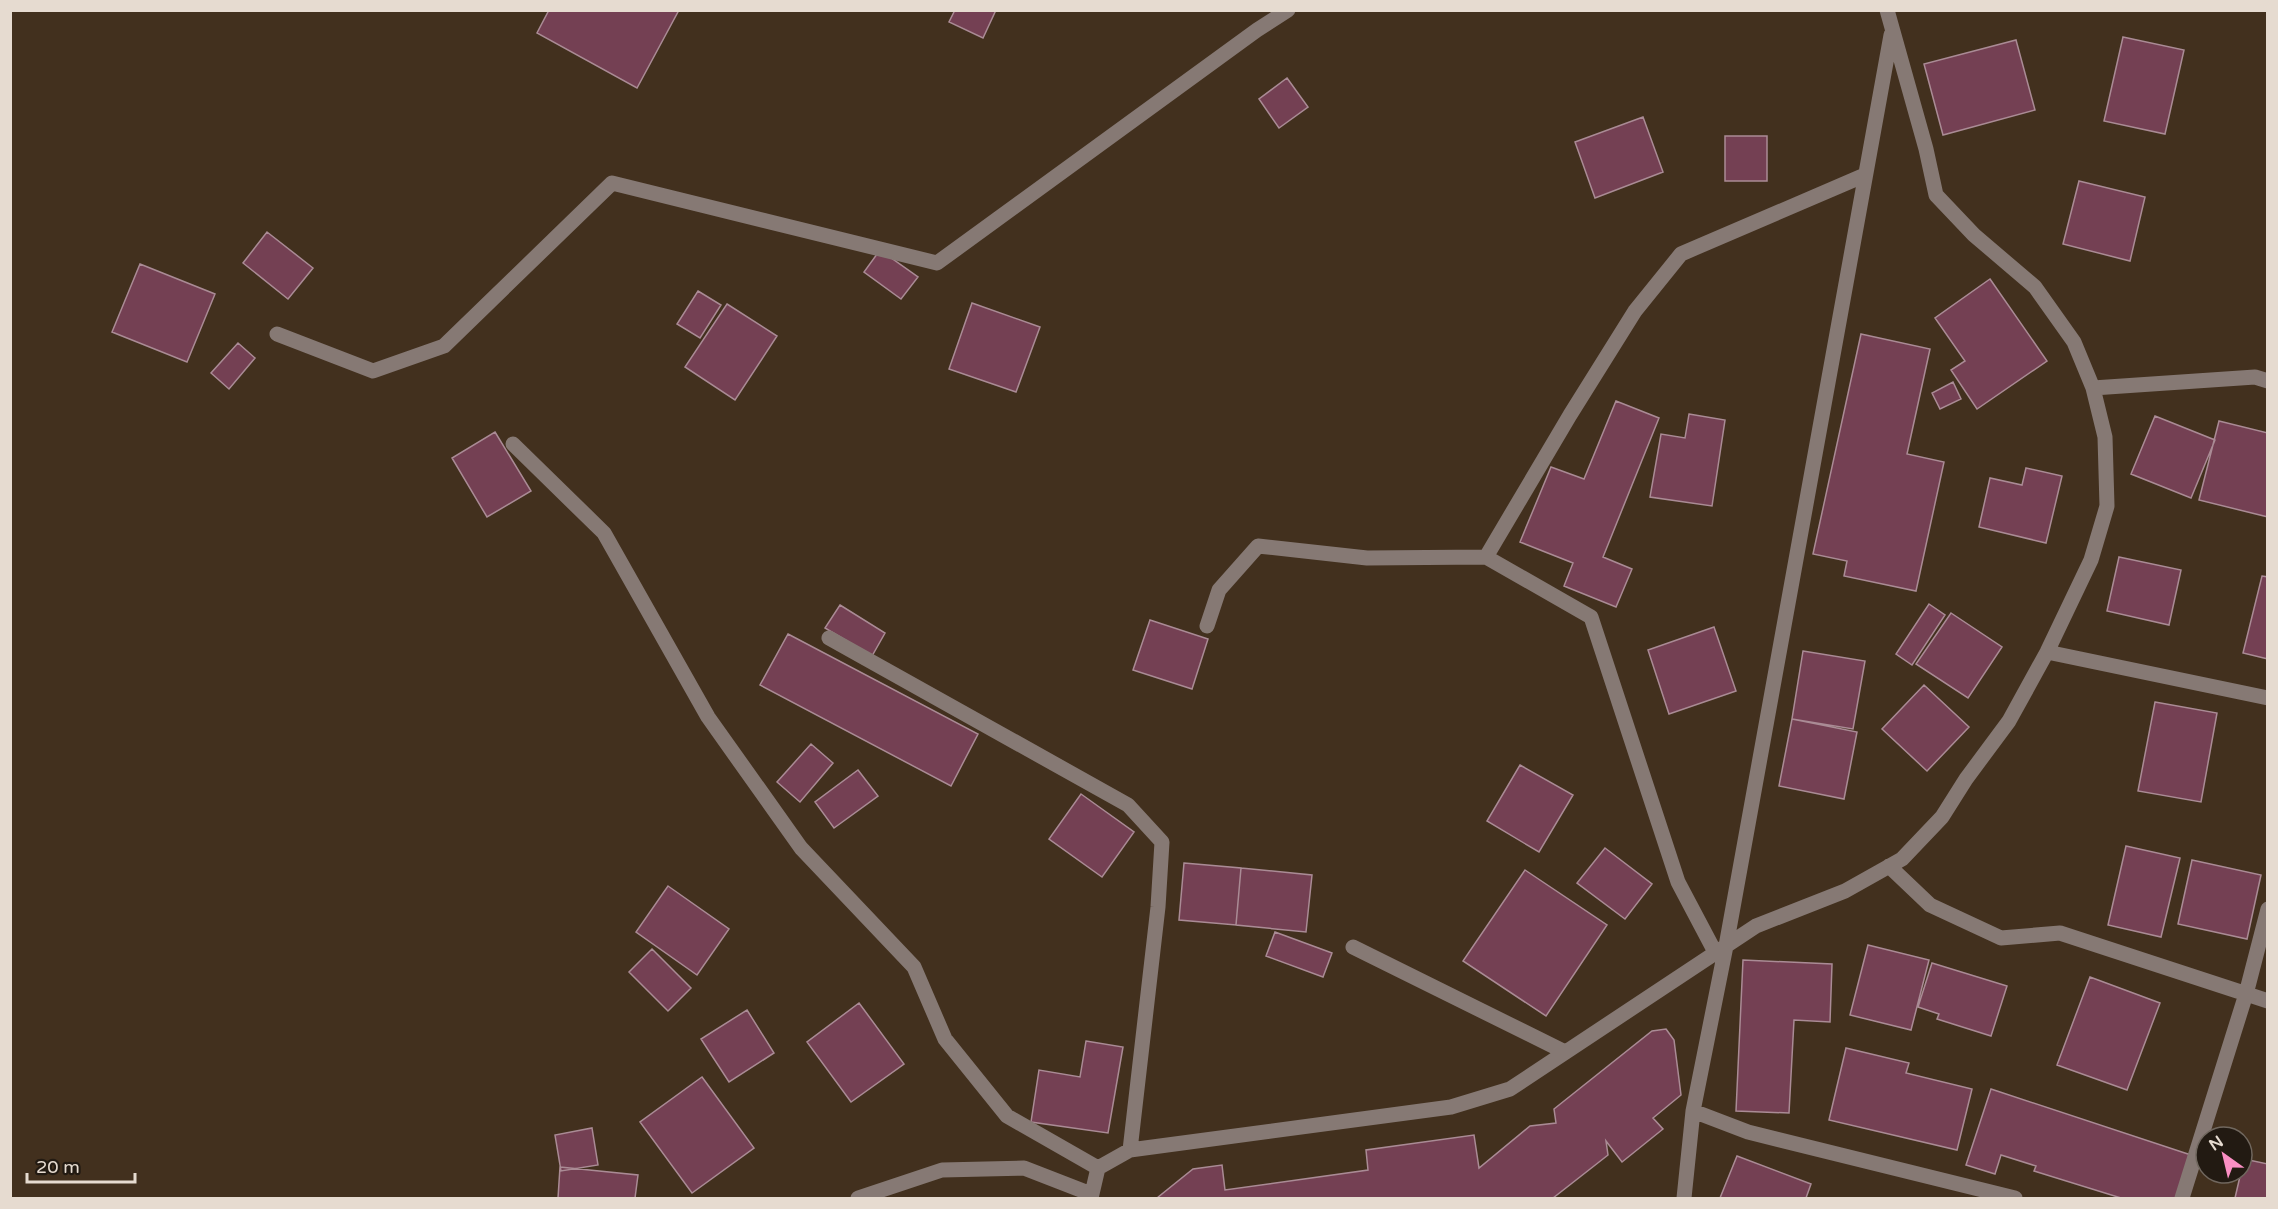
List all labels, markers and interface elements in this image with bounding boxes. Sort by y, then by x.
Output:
north arrow [2194,1125,2254,1185]
text: N [2205,1132,2227,1155]
scale bar [27,1146,135,1184]
text: 20 m [36,1156,80,1178]

